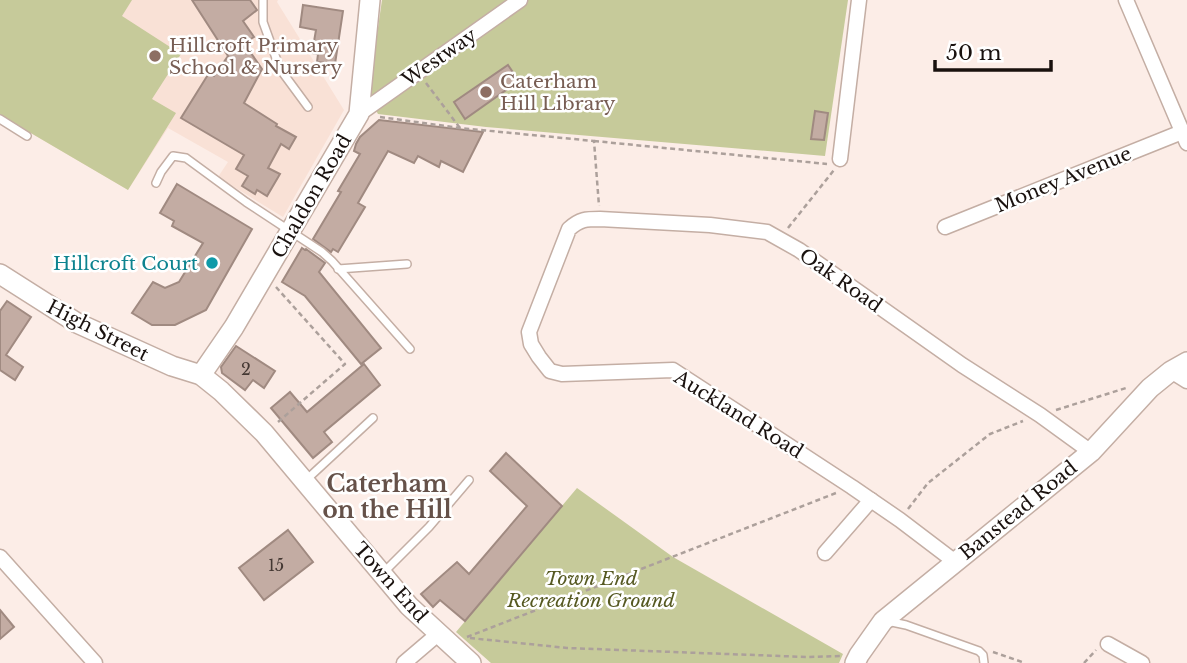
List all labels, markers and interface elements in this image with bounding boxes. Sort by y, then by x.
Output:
street label: Westway [397,23,481,92]
scale bar [935,28,1050,72]
place label: Hillcroft Primary School & Nursery [169,34,342,79]
text: 50 m [946,40,1002,66]
marker: Hillcroft Primary School & Nursery [147,48,163,64]
place label: Caterham Hill Library [500,70,615,115]
marker: Caterham Hill Library [478,84,494,100]
street label: Chaldon Road [267,130,356,262]
street label: Money Avenue [992,142,1135,217]
street label: Oak Road [795,244,887,317]
place label: Hillcroft Court [53,252,199,275]
marker: Hillcroft Court [204,255,220,271]
street label: High Street [43,295,153,366]
house number: 2 [241,359,251,379]
street label: Auckland Road [669,365,808,463]
street label: Banstead Road [955,456,1082,565]
district label: Caterham on the Hill [322,470,452,524]
street label: Town End [349,538,433,627]
house number: 15 [268,555,284,575]
park label: Town End Recreation Ground [506,567,675,612]

